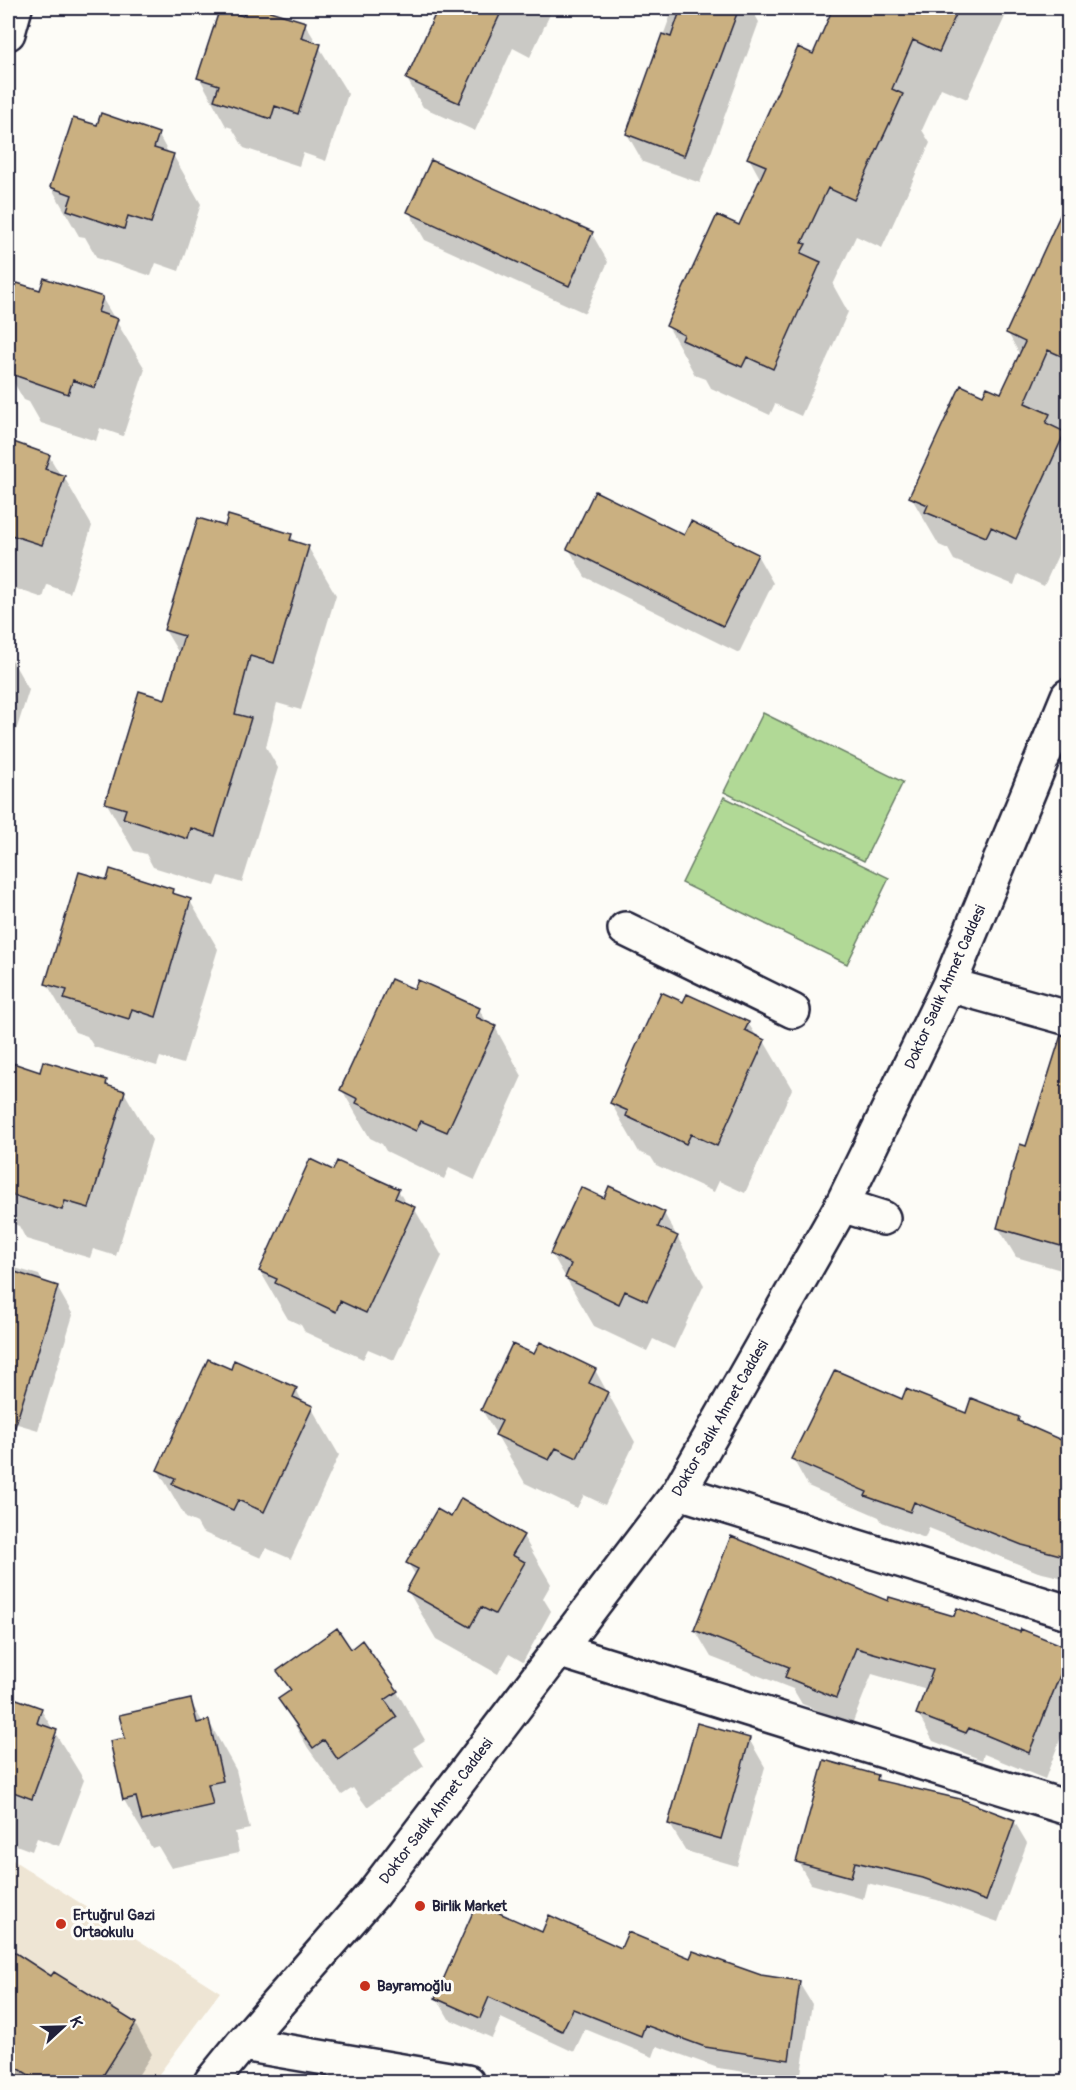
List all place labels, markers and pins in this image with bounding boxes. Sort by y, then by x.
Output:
place label: Birlik Market [432,1897,508,1916]
marker: Birlik Market [413,1899,427,1913]
place label: Ertuğrul Gazi Ortaokulu [73,1906,155,1942]
marker: Ertuğrul Gazi Ortaokulu [54,1917,68,1931]
place label: Bayramoğlu [377,1977,452,1996]
marker: Bayramoğlu [358,1979,372,1993]

